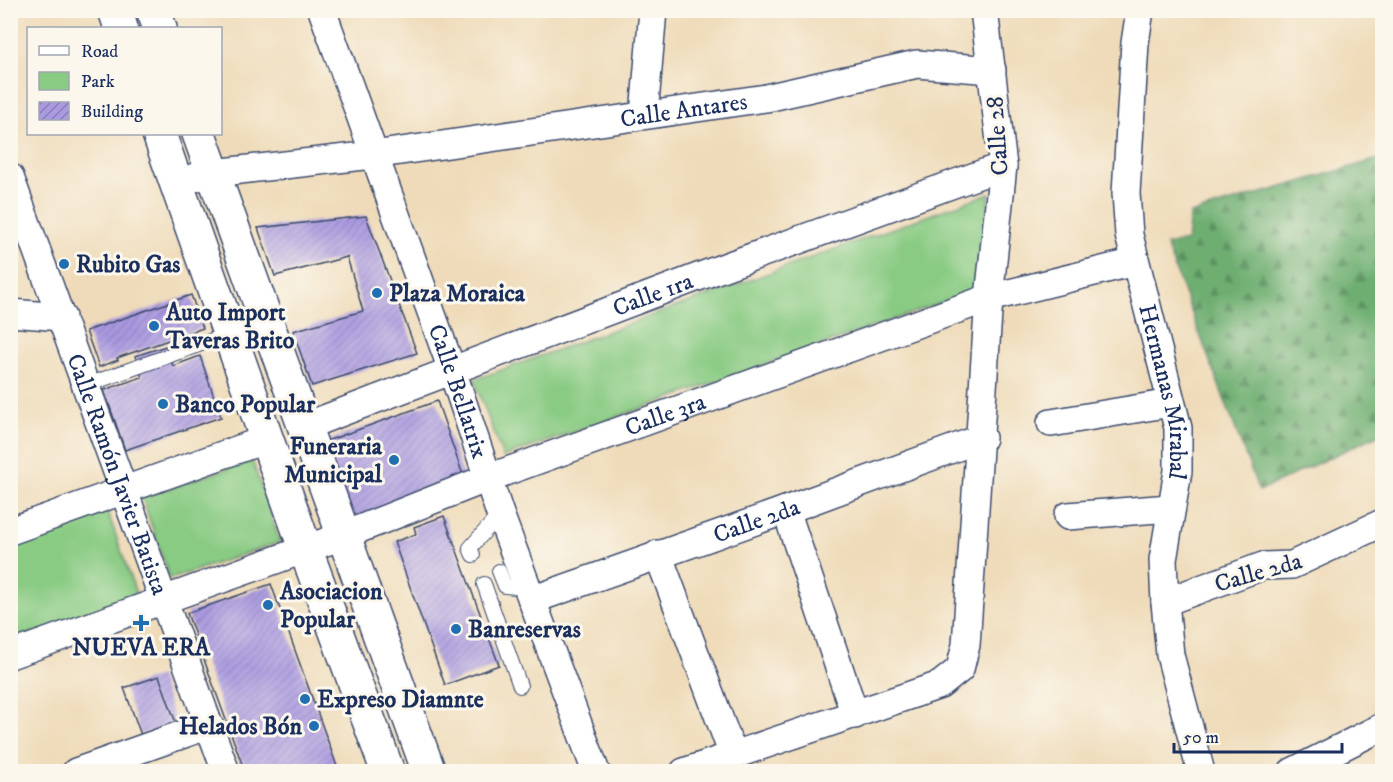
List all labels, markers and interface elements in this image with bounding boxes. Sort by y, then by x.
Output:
legend [27,27,222,135]
text: Road [81,41,118,63]
text: Park [81,71,115,93]
street label: Calle Antares [618,87,749,135]
street label: Calle 28 [980,95,1016,177]
text: Building [81,101,143,123]
place label: Rubito Gas [76,250,180,280]
marker: Rubito Gas [57,257,71,271]
street label: Calle 1ra [609,266,698,324]
place label: Plaza Moraica [389,279,526,309]
marker: Plaza Moraica [370,286,384,300]
place label: Auto Import Taveras Brito [165,298,295,356]
street label: Hermanas Mirabal [1131,301,1192,483]
marker: Auto Import Taveras Brito [147,319,161,333]
street label: Calle Bellatrix [421,320,495,463]
street label: Calle Ramón Javier Batista [59,350,175,600]
street label: Calle 3ra [621,387,711,444]
place label: Banco Popular [175,390,316,420]
marker: Banco Popular [156,397,170,411]
place label: Funeraria Municipal [284,432,383,490]
marker: Funeraria Municipal [387,453,401,467]
street label: Calle 2da [709,492,805,551]
street label: Calle 2da [1211,546,1306,600]
place label: Asociacion Popular [279,577,383,635]
marker: Asociacion Popular [261,598,275,612]
place label: Banreservas [468,615,581,645]
marker: NUEVA ERA [134,616,148,630]
marker: Banreservas [449,622,463,636]
place label: NUEVA ERA [72,633,211,663]
place label: Expreso Diamnte [317,685,484,715]
marker: Expreso Diamnte [298,692,312,706]
place label: Helados Bón [179,712,302,742]
scale bar [1174,716,1342,754]
marker: Helados Bón [307,719,321,733]
text: 50 m [1183,727,1219,749]

